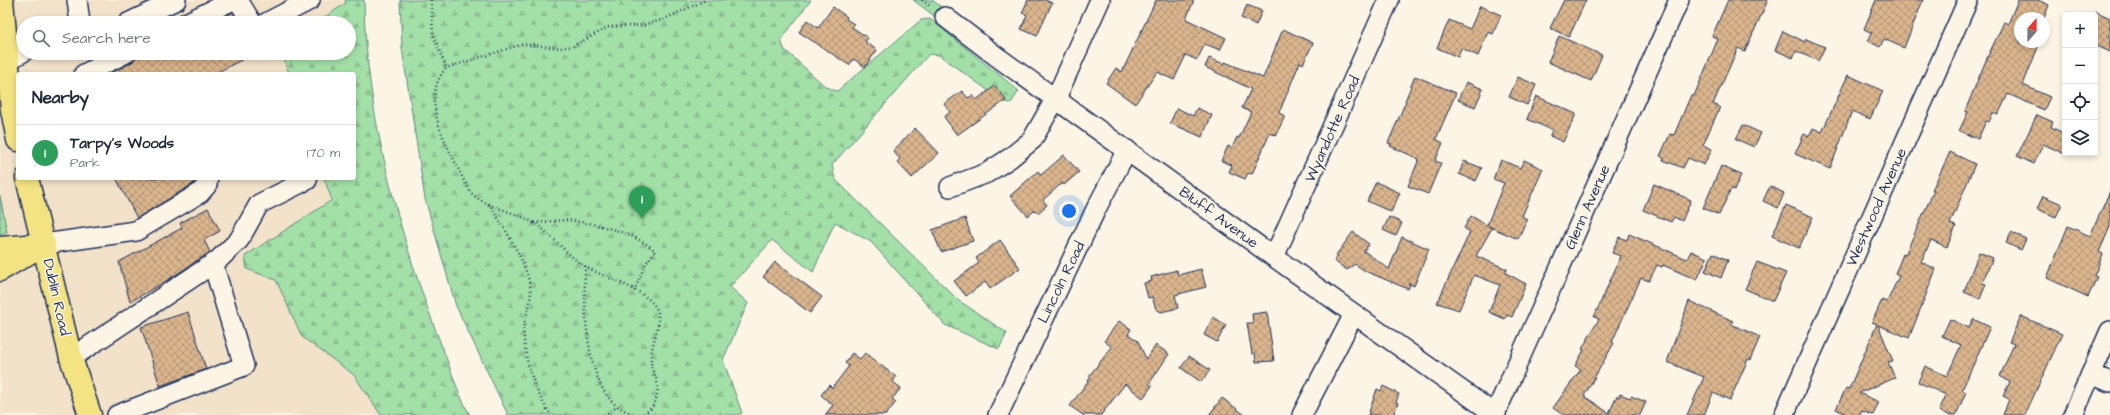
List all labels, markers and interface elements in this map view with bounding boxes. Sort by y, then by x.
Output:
north arrow [2014,12,2050,48]
map controls [2062,12,2098,156]
button: + [2062,12,2098,48]
search box [16,16,356,60]
icon: search [30,27,52,49]
text: Search here [62,28,151,49]
button: − [2062,48,2098,84]
street label: Wyandotte Road [1300,72,1366,186]
button: locate [2062,84,2098,120]
text: Nearby [32,86,89,110]
button: layers [2062,120,2098,156]
text: Tarpy's Woods [70,133,174,154]
text: 1 [44,144,46,162]
text: 170 m [307,144,340,162]
street label: Westwood Avenue [1841,145,1912,270]
text: Park [70,154,100,172]
street label: Glenn Avenue [1559,162,1615,253]
street label: Bluff Avenue [1175,182,1263,253]
pin: 1 [629,186,655,219]
your location [1059,201,1079,221]
street label: Lincoln Road [1033,238,1090,327]
street label: Dublin Road [37,257,76,338]

